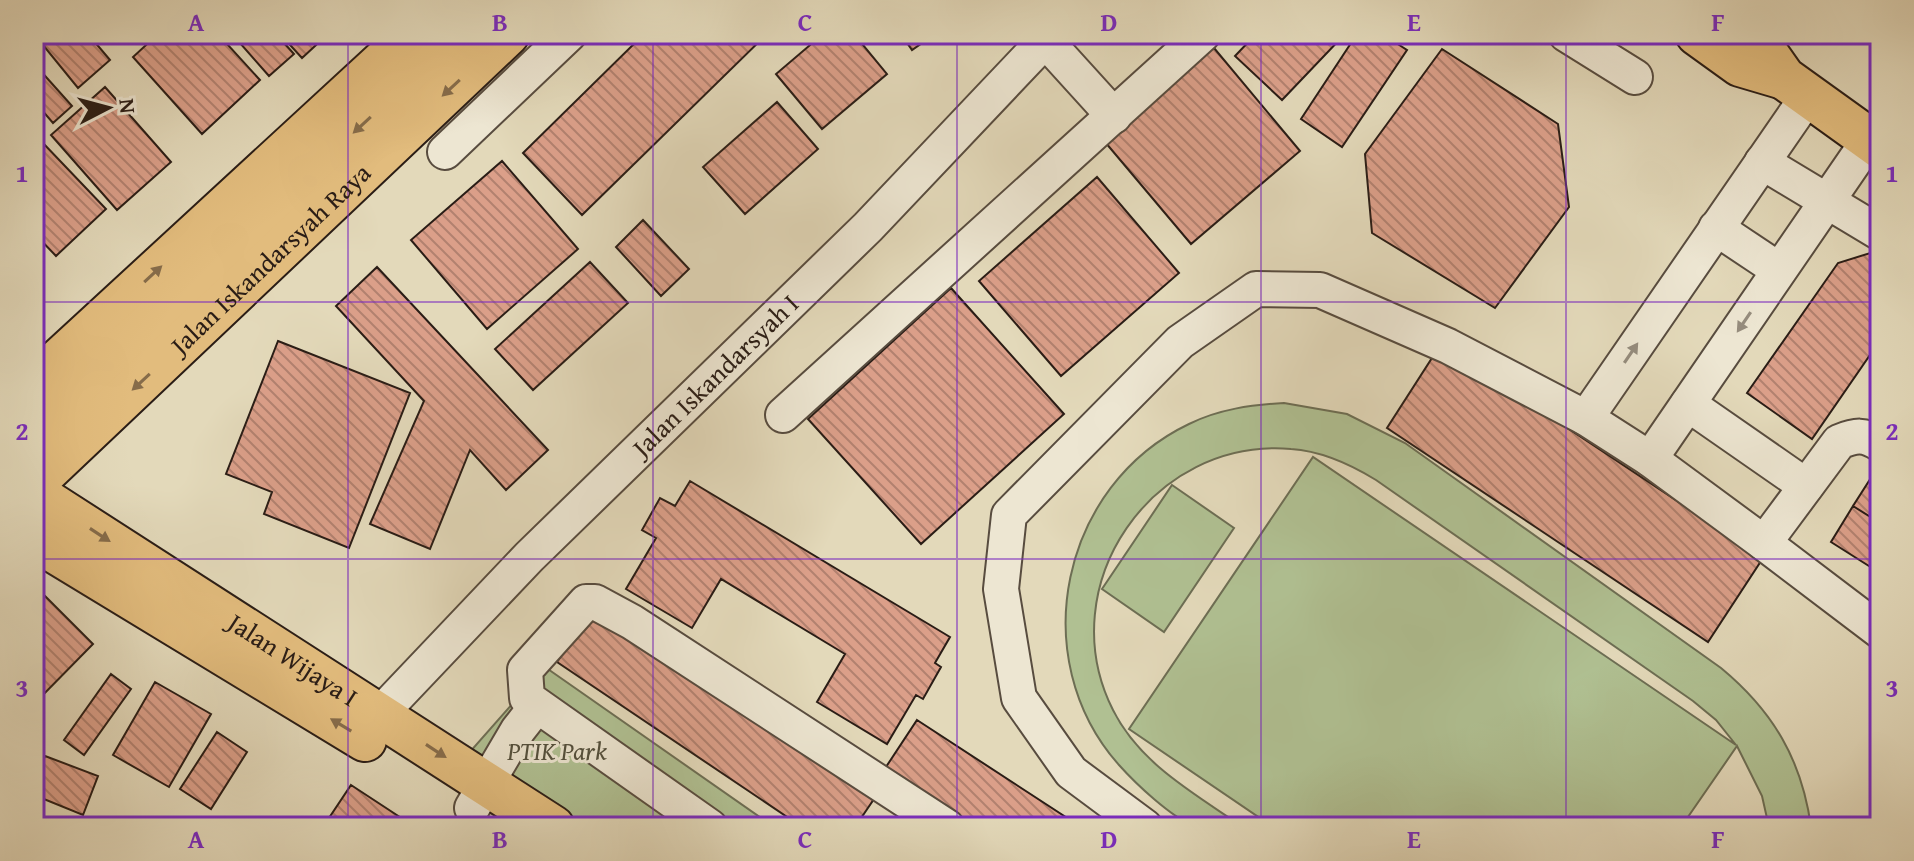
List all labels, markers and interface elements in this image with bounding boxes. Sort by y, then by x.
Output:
text: A [188,2,205,41]
text: B [492,2,508,41]
text: C [798,2,812,41]
text: D [1101,2,1117,41]
text: E [1407,2,1421,41]
text: F [1711,2,1725,41]
north arrow [68,68,148,148]
one-way arrow [442,78,461,96]
text: N [111,97,145,115]
one-way arrow [353,116,372,134]
text: 1 [15,153,29,192]
street label: Jalan Iskandarsyah Raya [159,153,380,365]
text: 1 [1885,153,1899,192]
one-way arrow [143,265,162,283]
street label: Jalan Iskandarsyah I [621,285,807,468]
one-way arrow [1737,311,1752,332]
one-way arrow [1623,343,1638,364]
one-way arrow [132,372,151,391]
text: 2 [15,411,29,450]
text: 2 [1885,411,1899,450]
one-way arrow [89,528,110,543]
street label: Jalan Wijaya I [218,601,366,716]
text: 3 [15,668,29,707]
text: 3 [1885,668,1899,707]
one-way arrow [330,718,352,732]
park label: PTIK Park [506,731,607,770]
one-way arrow [425,744,447,758]
text: A [188,819,205,858]
text: B [492,819,508,858]
text: C [798,819,812,858]
text: D [1101,819,1117,858]
text: E [1407,819,1421,858]
text: F [1711,819,1725,858]

